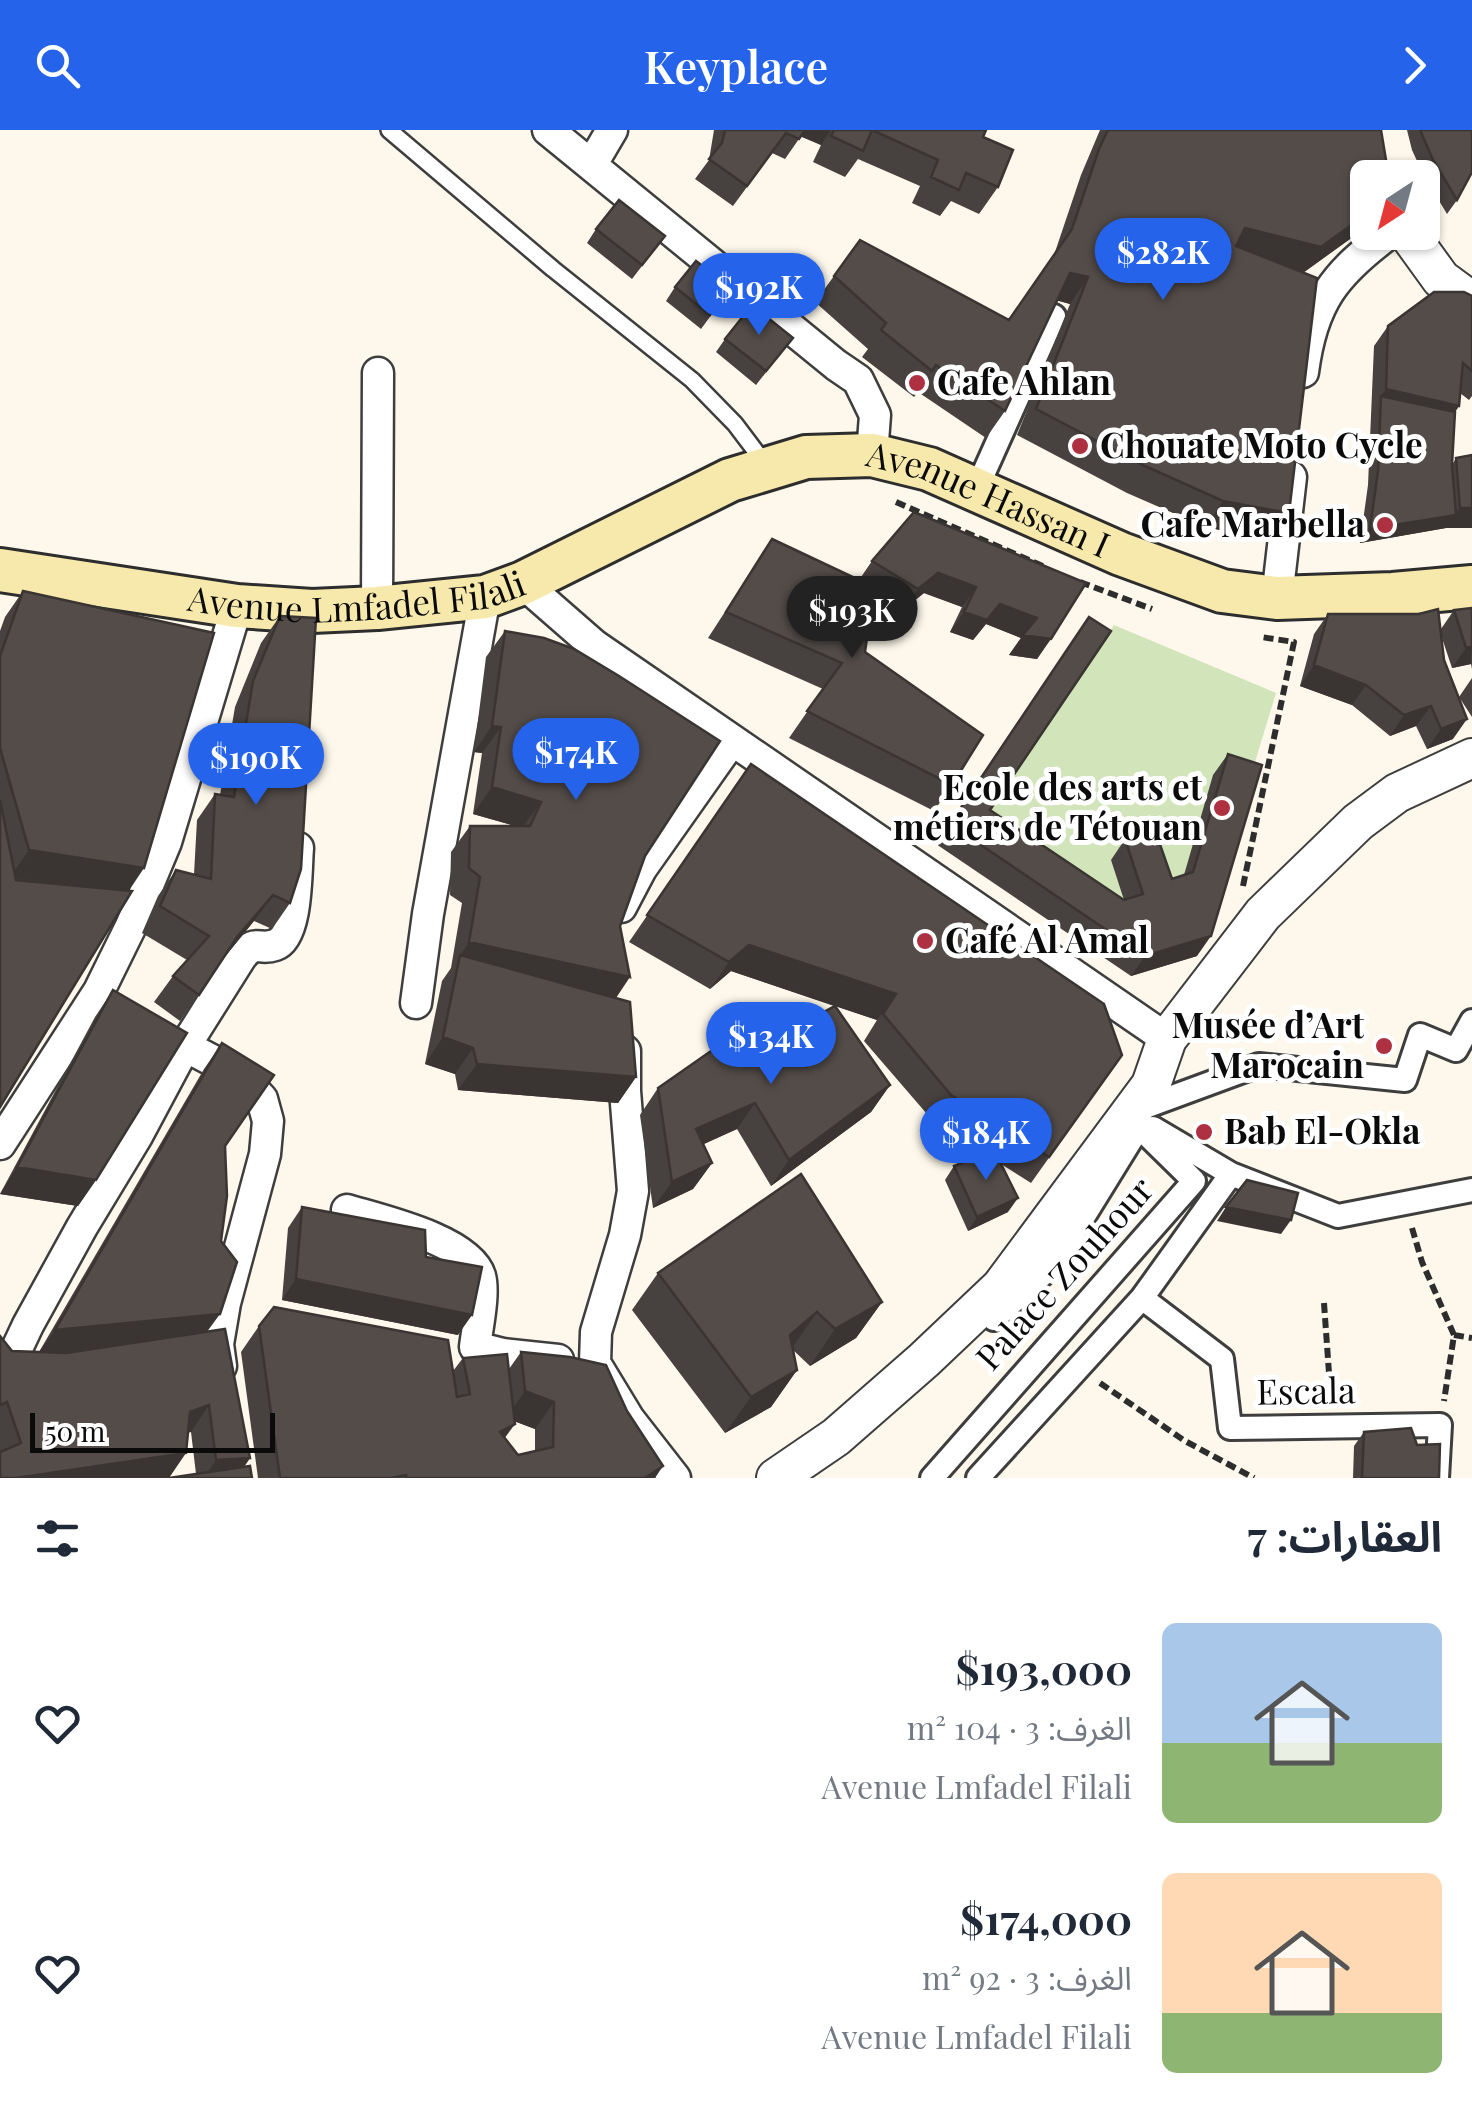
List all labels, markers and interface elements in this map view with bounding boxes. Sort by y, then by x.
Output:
text: Keyplace [644,35,828,95]
icon: search [30,38,85,93]
icon: forward [1387,38,1442,93]
north arrow [1350,160,1440,250]
map controls [1350,160,1440,250]
pin: $282K [1093,218,1233,303]
text: $282K [1117,229,1209,272]
pin: $192K [689,253,829,338]
text: $192K [715,264,803,307]
place label: Cafe Ahlan [937,357,1112,404]
marker: Cafe Ahlan [906,372,928,394]
place label: Chouate Moto Cycle [1100,420,1423,467]
street label: Avenue Hassan I [861,428,1118,567]
marker: Chouate Moto Cycle [1069,435,1091,457]
place label: Cafe Marbella [1140,499,1365,546]
marker: Cafe Marbella [1374,514,1396,536]
street label: Avenue Lmfadel Filali [184,558,531,632]
pin: $193K [782,576,922,661]
text: $193K [809,587,895,630]
pin: $174K [506,718,646,803]
pin: $190K [186,723,326,808]
text: $174K [534,729,618,772]
text: $190K [210,734,302,777]
place label: Ecole des arts et métiers de Tétouan [893,762,1203,849]
marker: Ecole des arts et métiers de Tétouan [1211,797,1233,819]
place label: Café Al Amal [945,915,1149,962]
marker: Café Al Amal [914,930,936,952]
place label: Musée d’Art Marocain [1171,1000,1365,1087]
pin: $134K [701,1002,841,1087]
text: $134K [728,1013,814,1056]
marker: Musée d’Art Marocain [1373,1035,1395,1057]
pin: $184K [916,1098,1056,1183]
place label: Bab El-Okla [1224,1106,1420,1153]
text: $184K [942,1109,1030,1152]
marker: Bab El-Okla [1193,1121,1215,1143]
street label: Palace Zouhour [964,1166,1163,1379]
street label: Escala [1256,1365,1356,1414]
scale bar [30,1408,275,1452]
text: 50 m [45,1412,105,1449]
text: العقارات: 7 [1248,1507,1442,1563]
icon: filters [30,1511,85,1566]
text: $193,000 [955,1640,1132,1696]
icon: home [1242,1663,1362,1783]
icon: heart [30,1696,85,1751]
text: الغرف: 3 · 104 m² [907,1705,1132,1748]
text: Avenue Lmfadel Filali [822,1764,1132,1807]
text: $174,000 [960,1890,1132,1946]
icon: home [1242,1913,1362,2033]
icon: heart [30,1946,85,2001]
text: الغرف: 3 · 92 m² [922,1955,1132,1998]
text: Avenue Lmfadel Filali [822,2014,1132,2057]

